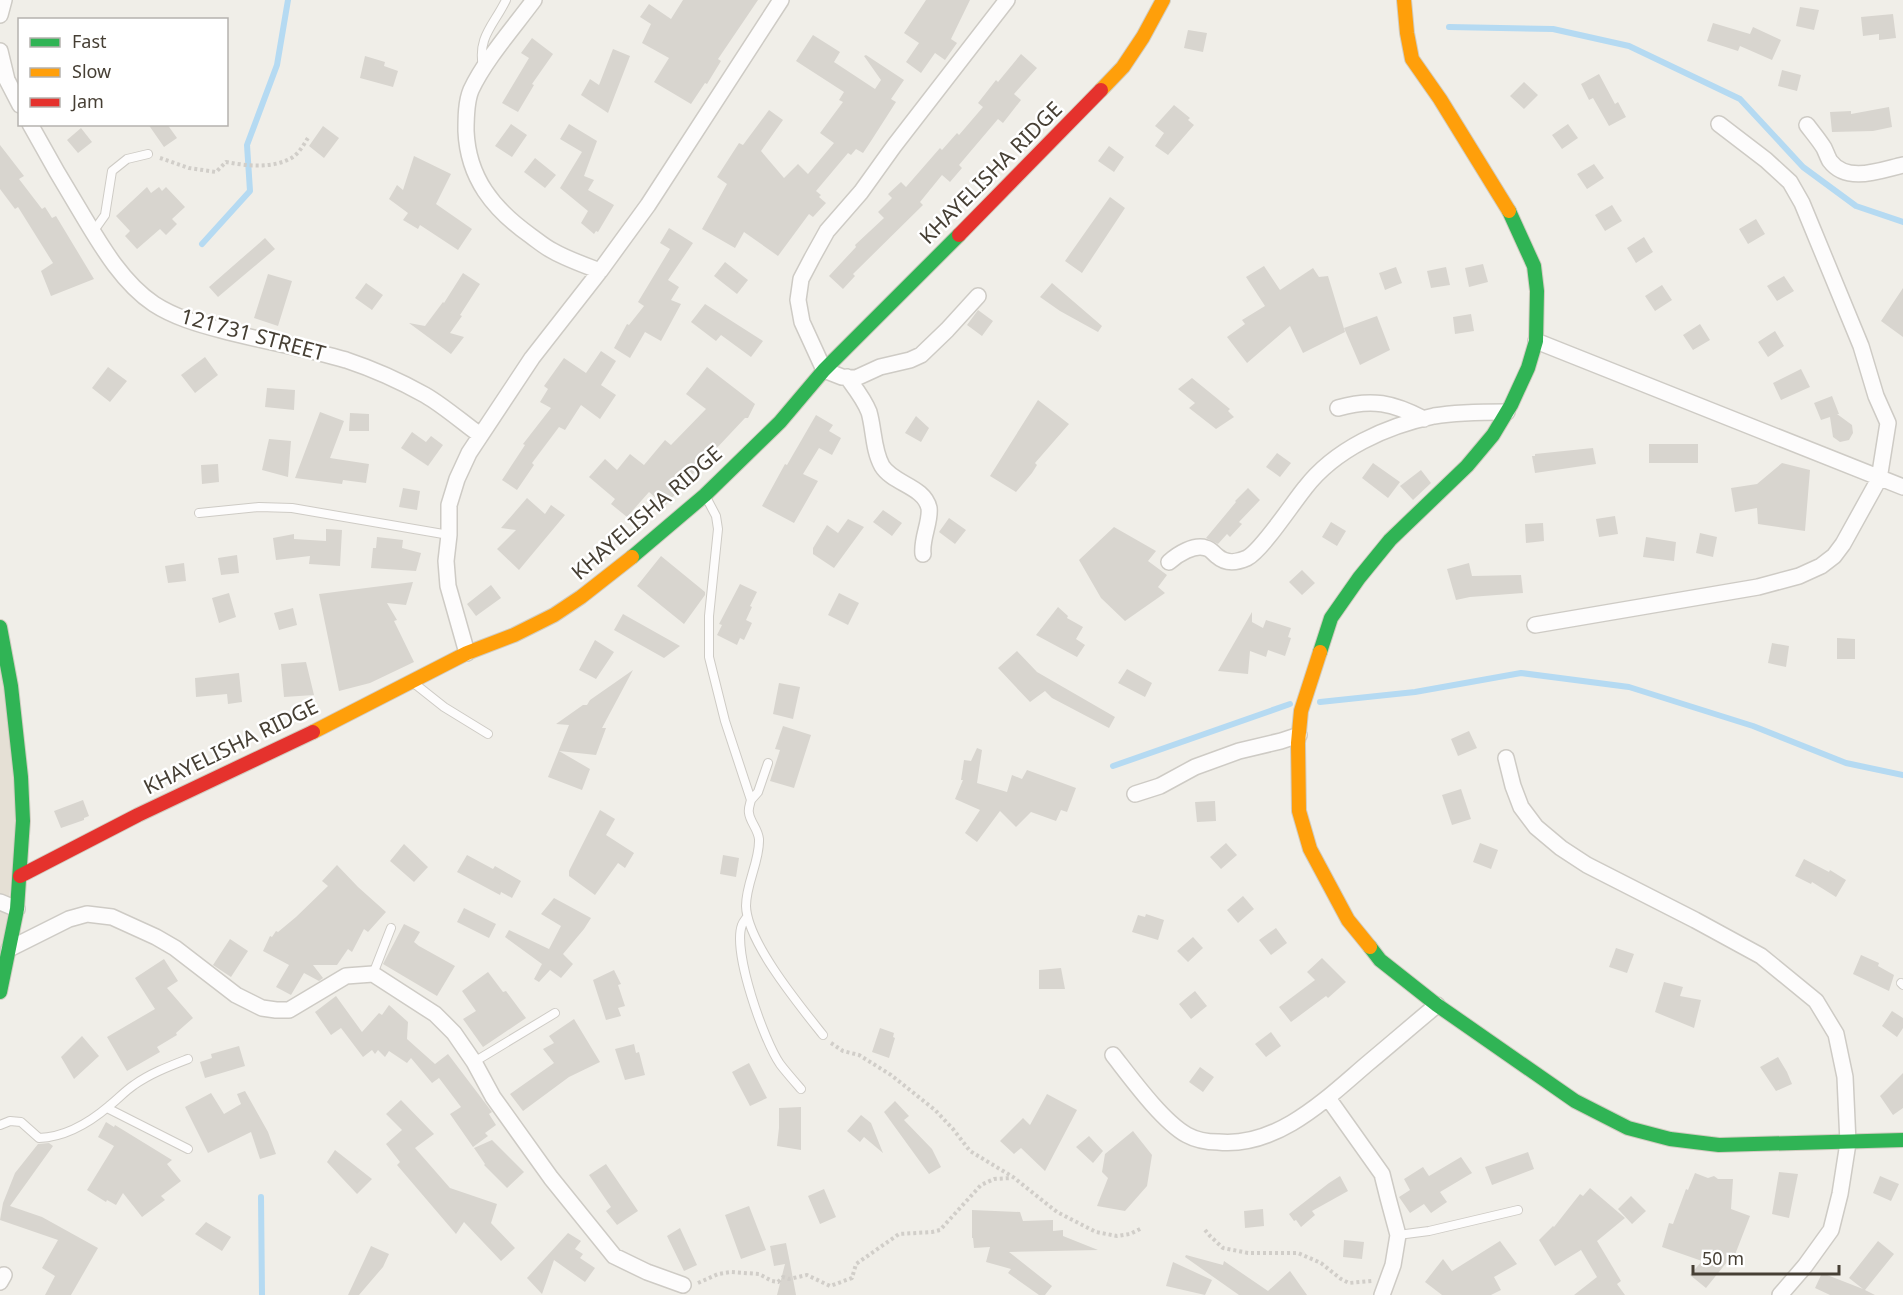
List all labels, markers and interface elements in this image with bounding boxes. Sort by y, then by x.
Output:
legend [18,18,228,126]
text: Fast [72,29,107,53]
text: Slow [72,59,111,83]
text: Jam [70,89,104,113]
street label: KHAYELISHA RIDGE [913,95,1068,250]
street label: 121731 STREET [178,301,329,367]
street label: KHAYELISHA RIDGE [565,439,728,585]
street label: KHAYELISHA RIDGE [139,692,322,801]
scale bar [1693,1238,1838,1276]
text: 50 m [1702,1246,1744,1270]

